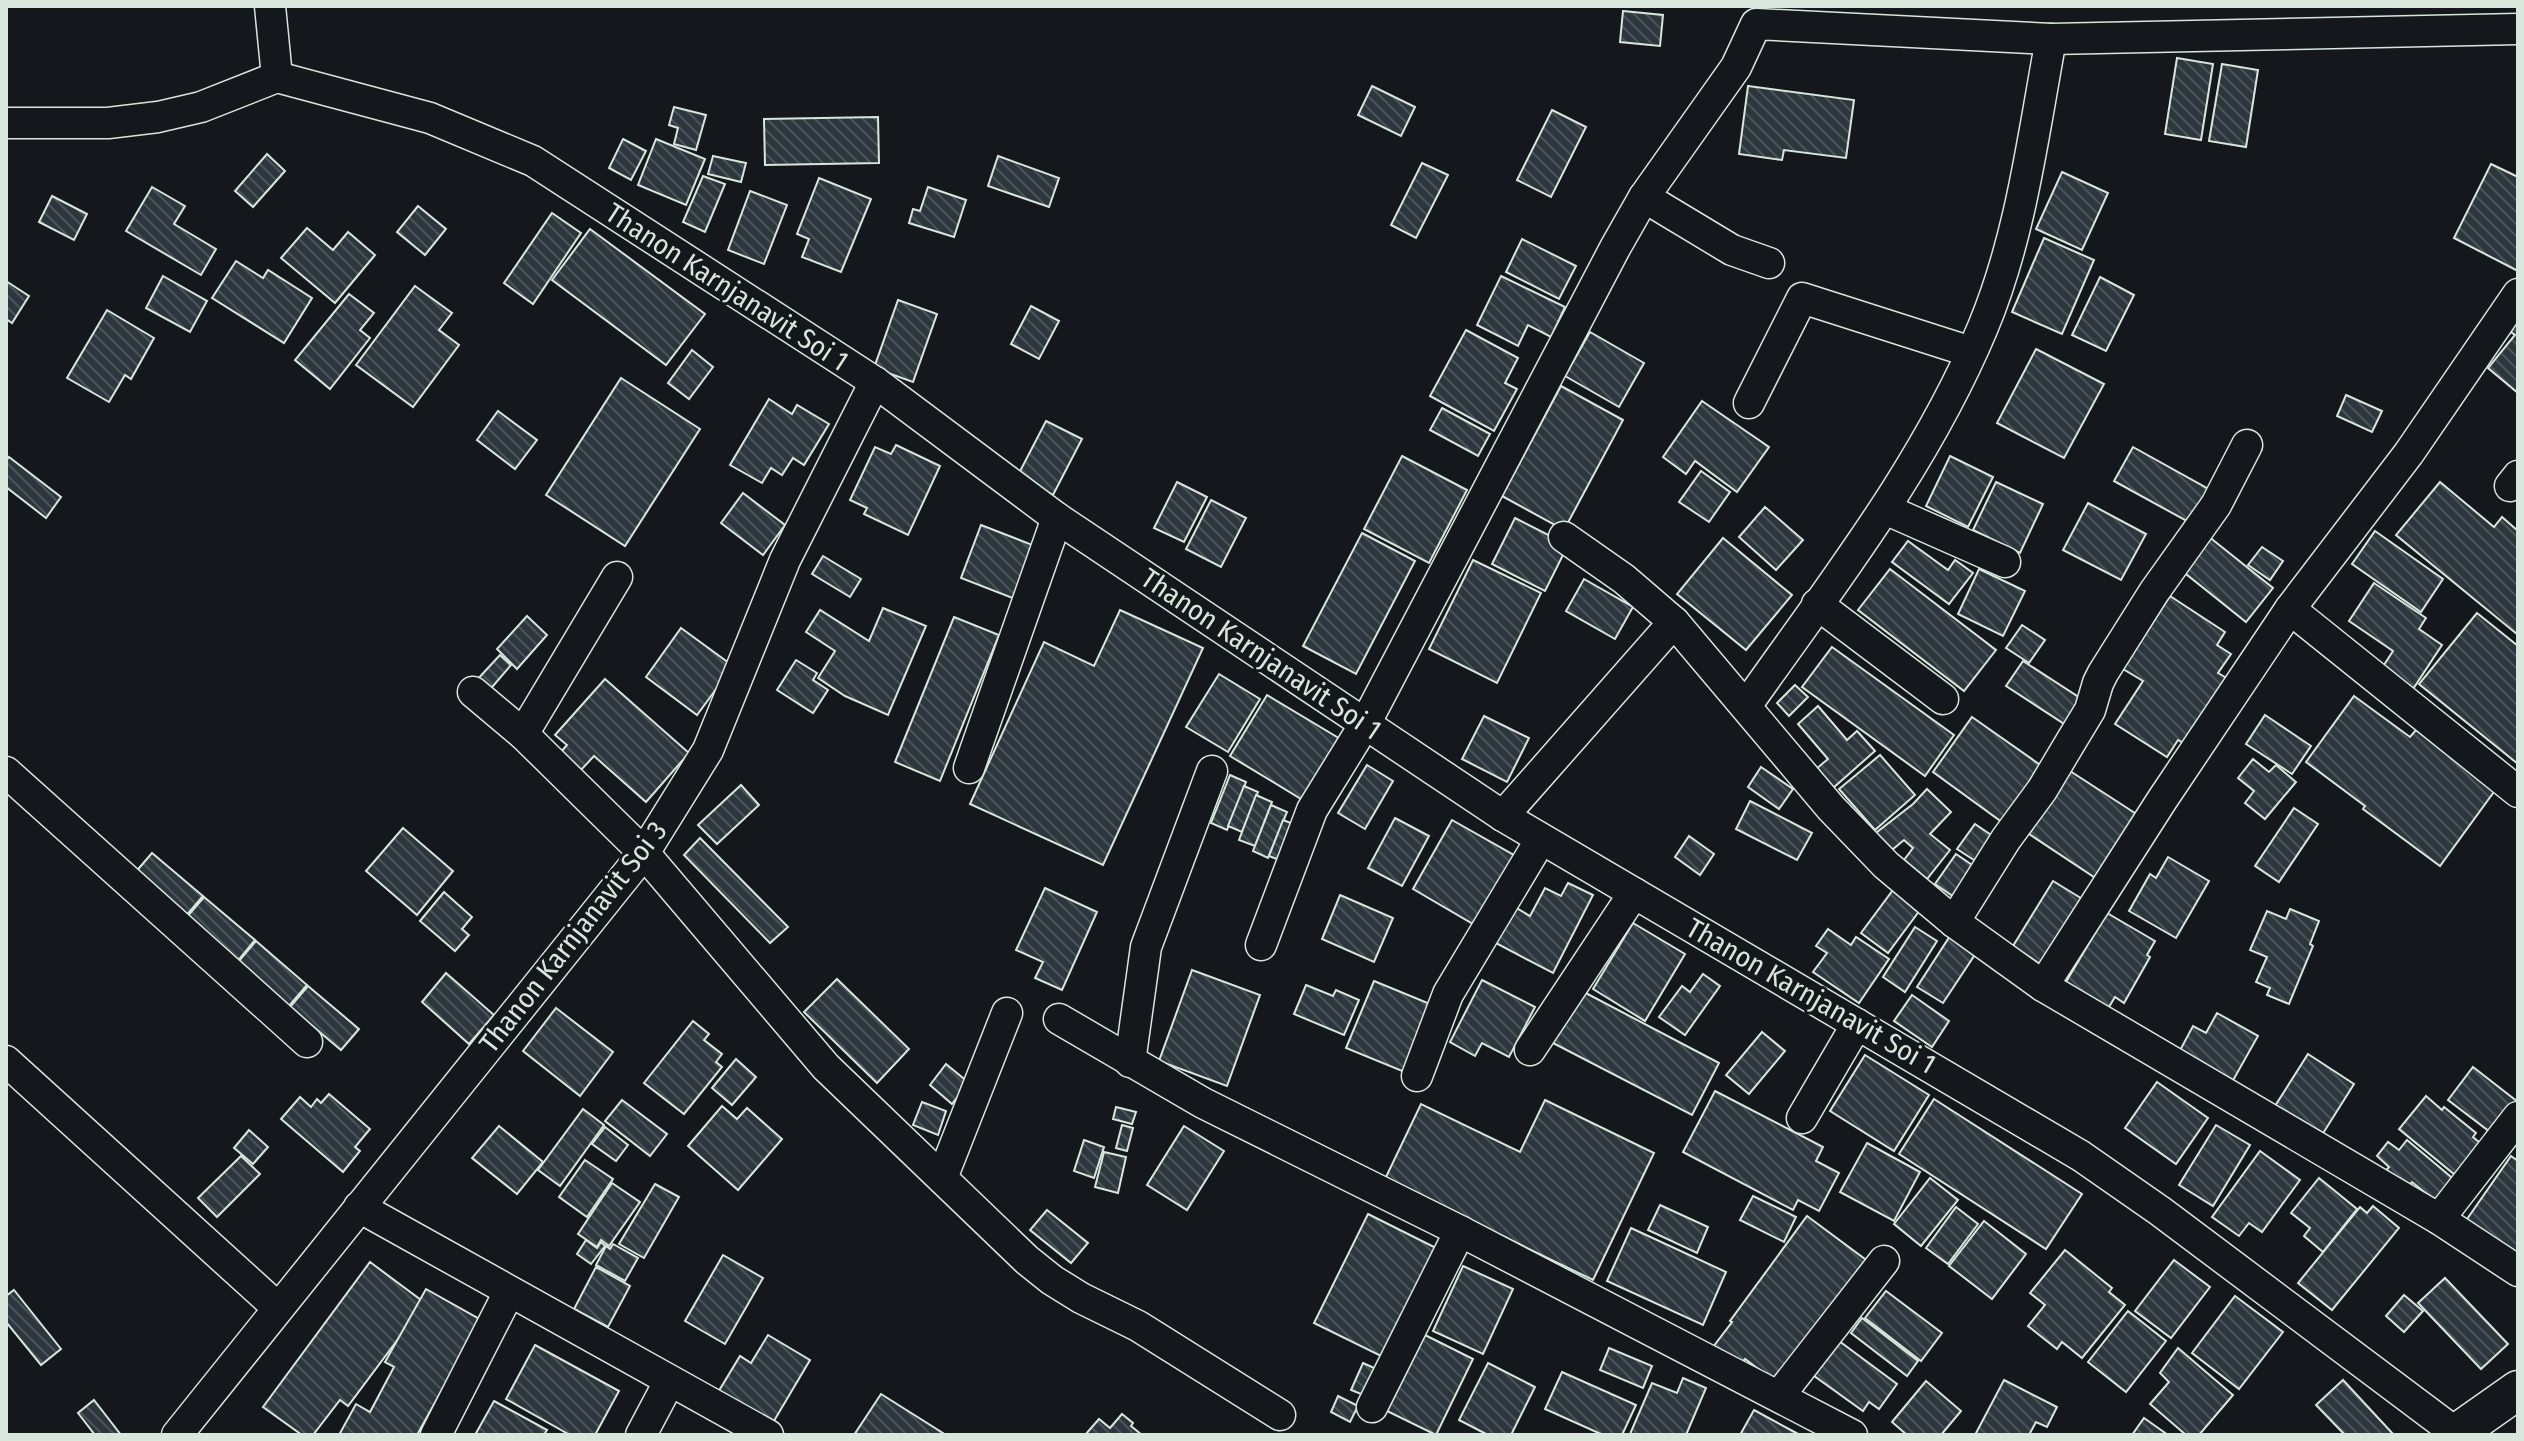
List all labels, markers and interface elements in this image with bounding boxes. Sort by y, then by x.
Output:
street label: Thanon Karnjanavit Soi 1 [600,196,854,378]
street label: Thanon Karnjanavit Soi 1 [1135,561,1387,747]
street label: Thanon Karnjanavit Soi 3 [473,815,673,1059]
street label: Thanon Karnjanavit Soi 1 [1680,911,1942,1081]

